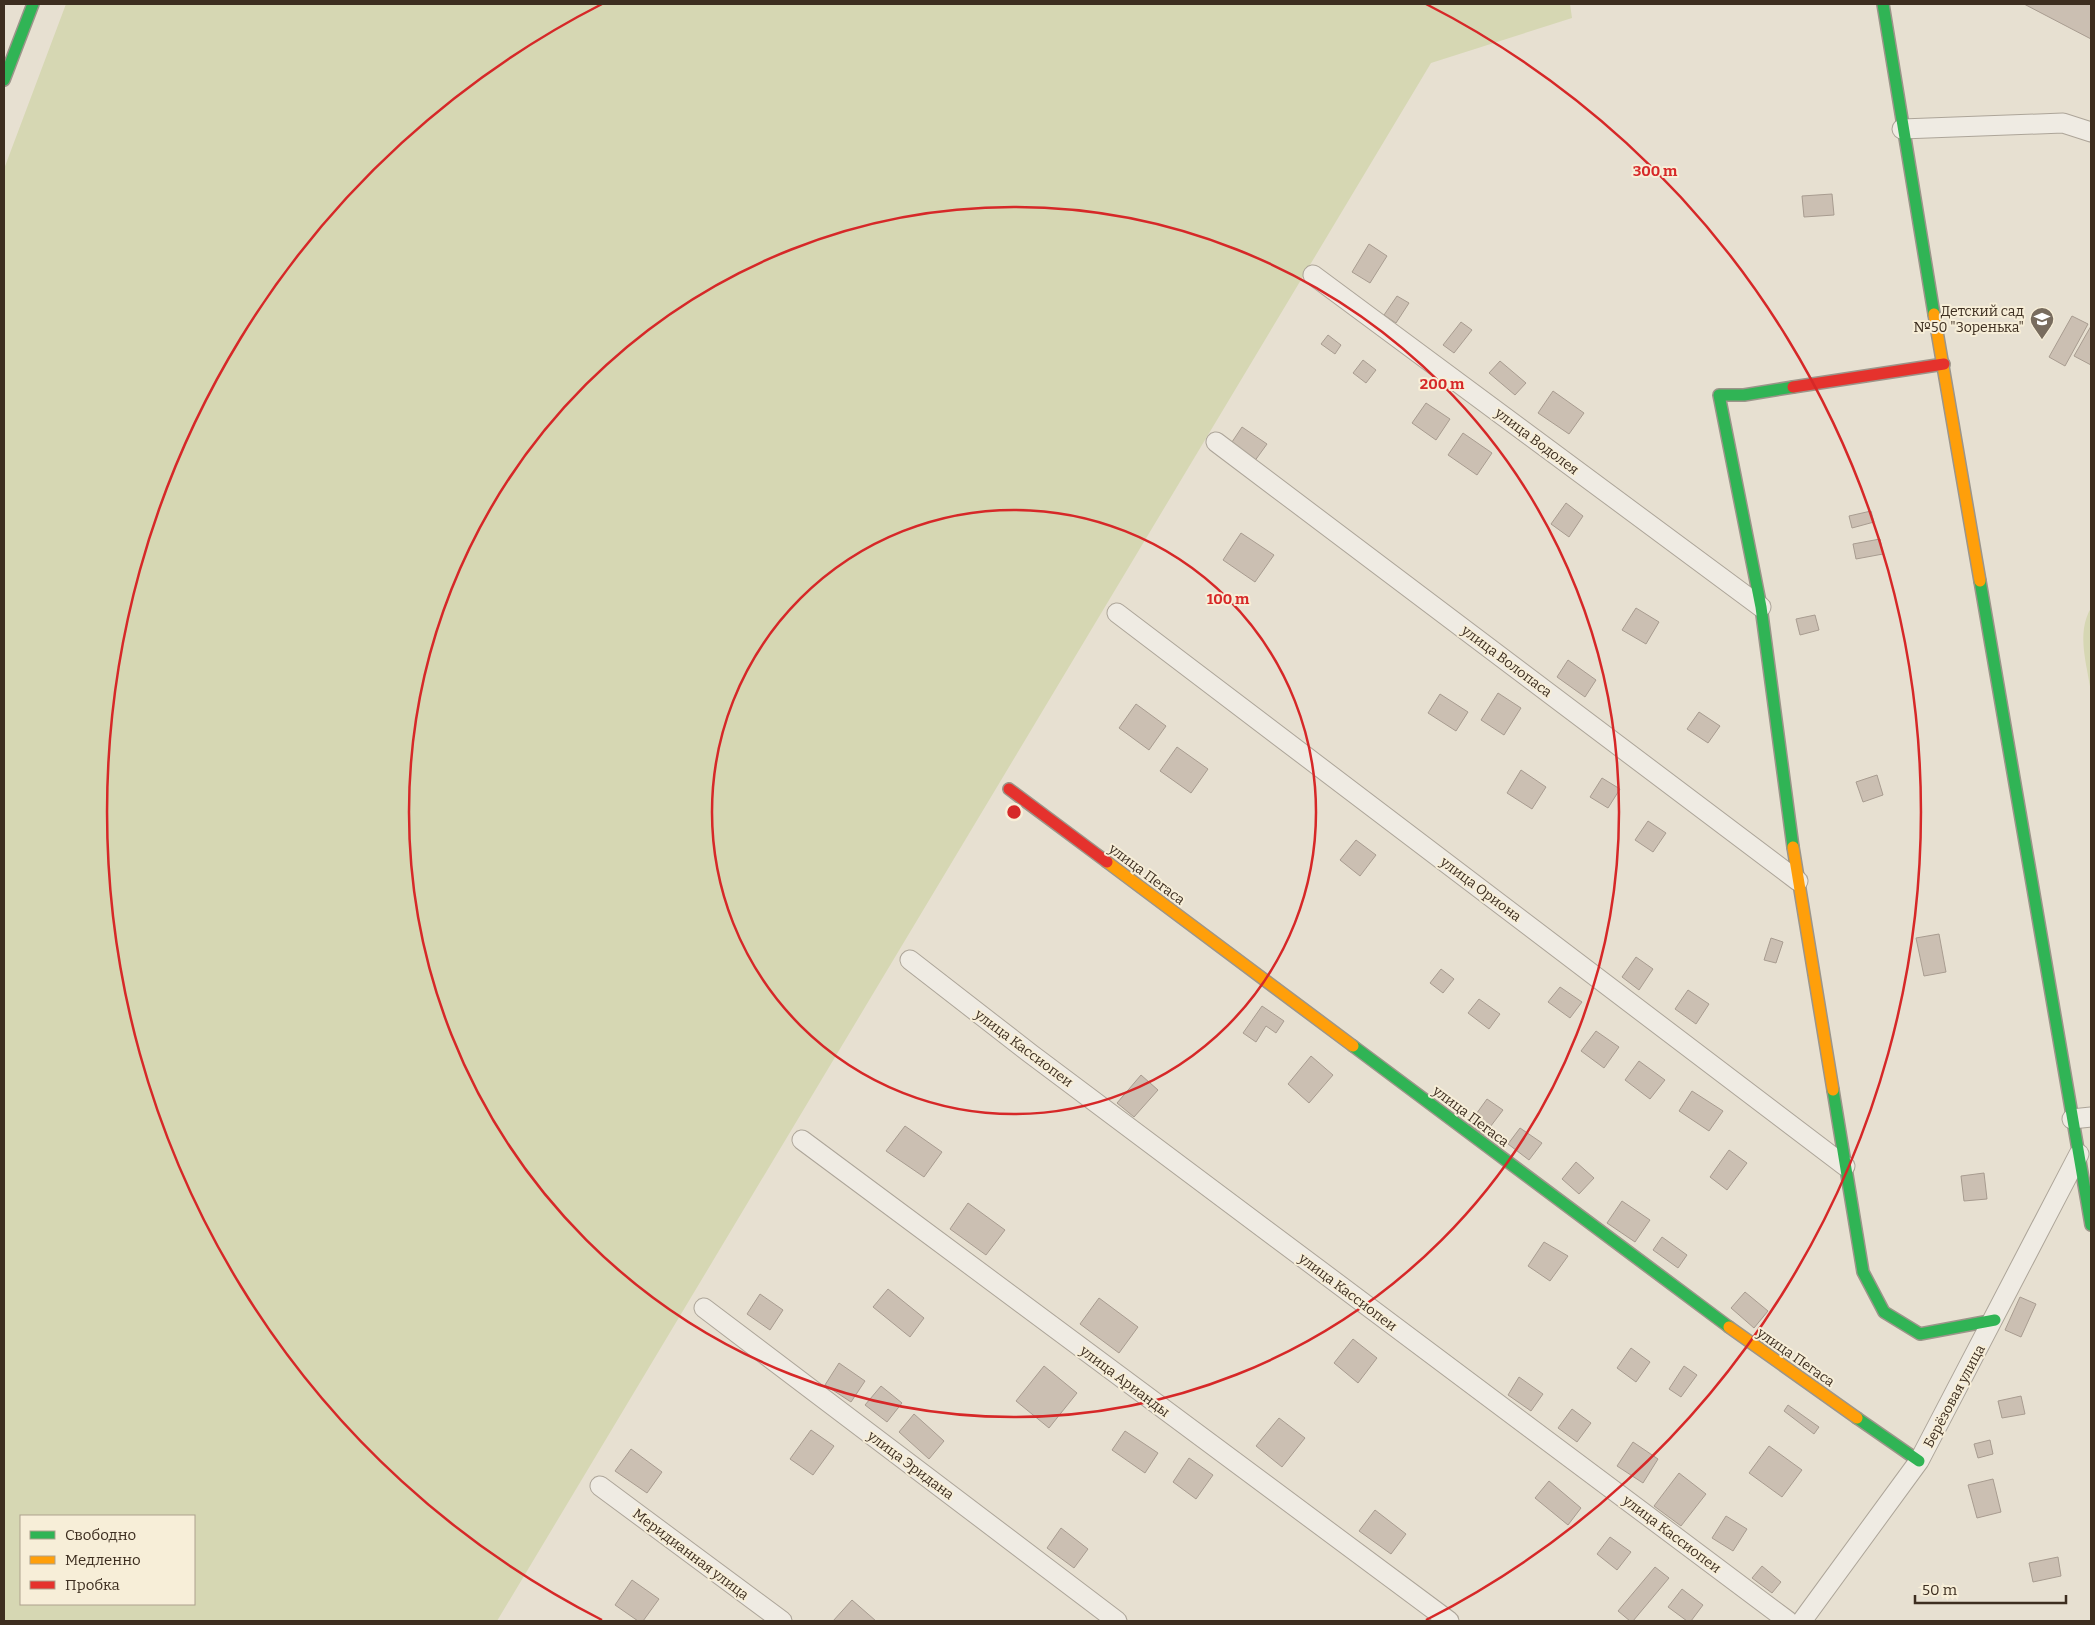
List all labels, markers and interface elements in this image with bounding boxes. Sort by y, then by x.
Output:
text: 300 m [1633,162,1678,180]
place label: Детский сад №50 "Зоренька" [1913,303,2025,336]
school or university icon: Детский сад №50 "Зоренька" [2029,306,2055,340]
text: 200 m [1420,375,1465,393]
street label: улица Водолея [1491,404,1582,479]
text: 100 m [1207,590,1250,608]
street label: улица Волопаса [1457,621,1555,701]
centre of rings [1005,803,1023,821]
street label: улица Пегаса [1104,840,1188,909]
street label: улица Ориона [1436,853,1525,926]
street label: улица Кассиопеи [970,1005,1076,1091]
street label: улица Пегаса [1428,1082,1512,1151]
street label: улица Кассиопеи [1294,1249,1400,1335]
street label: улица Пегаса [1753,1324,1838,1391]
street label: Берёзовая улица [1920,1341,1989,1451]
street label: улица Арианды [1076,1342,1173,1421]
street label: улица Эридана [863,1427,957,1504]
street label: улица Кассиопеи [1618,1491,1724,1577]
street label: Меридианная улица [629,1505,752,1604]
legend [20,1515,195,1605]
text: Свободно [65,1526,136,1544]
text: Медленно [65,1551,141,1569]
scale bar [1915,1572,2066,1604]
text: Пробка [65,1576,120,1594]
text: 50 m [1922,1581,1958,1599]

